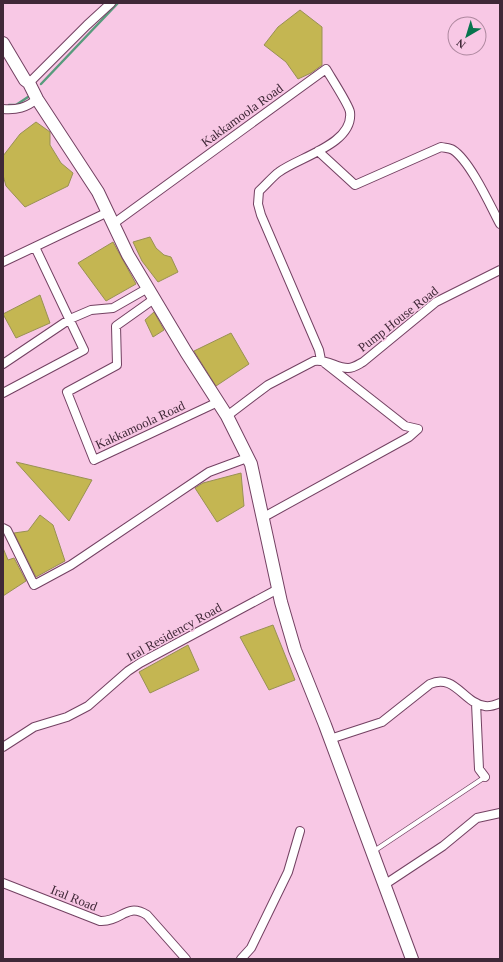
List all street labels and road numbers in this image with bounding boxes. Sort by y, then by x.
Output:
street label: Kakkamoola Road [198,80,286,150]
street label: Pump House Road [355,283,441,355]
street label: Kakkamoola Road [93,397,188,452]
street label: Iral Residency Road [124,599,224,664]
street label: Iral Road [49,882,100,914]

